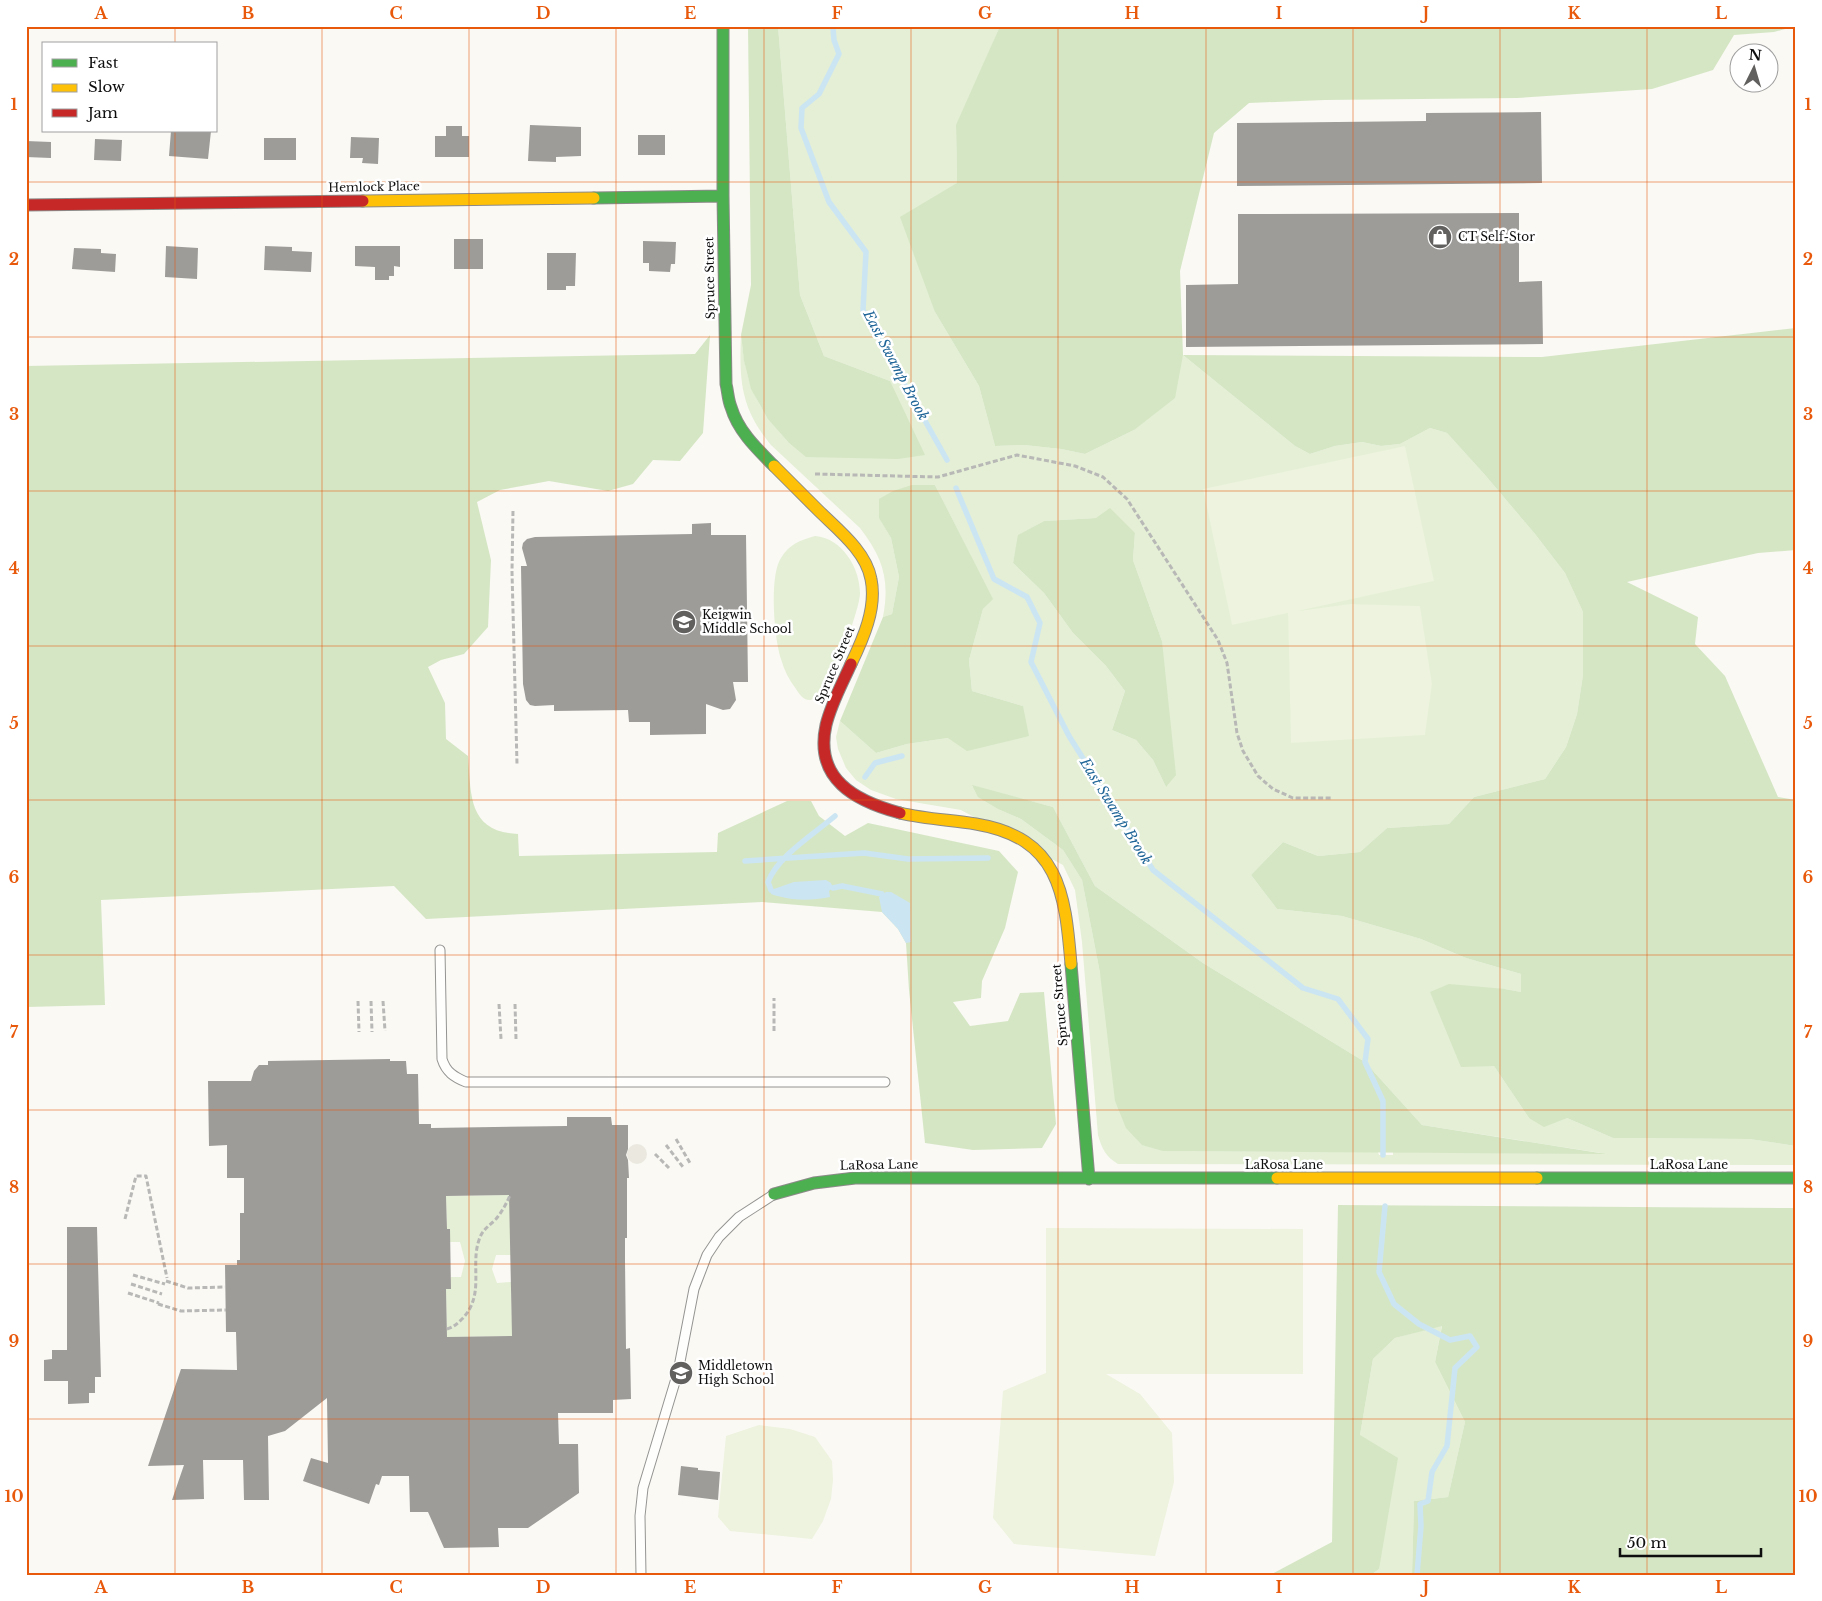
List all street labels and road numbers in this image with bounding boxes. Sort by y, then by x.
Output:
street label: Hemlock Place [328,178,420,195]
street label: Spruce Street [701,236,718,319]
street label: Spruce Street [812,624,858,706]
street label: Spruce Street [1048,963,1071,1047]
street label: LaRosa Lane [840,1156,918,1173]
street label: LaRosa Lane [1245,1157,1323,1172]
street label: LaRosa Lane [1650,1157,1728,1172]

